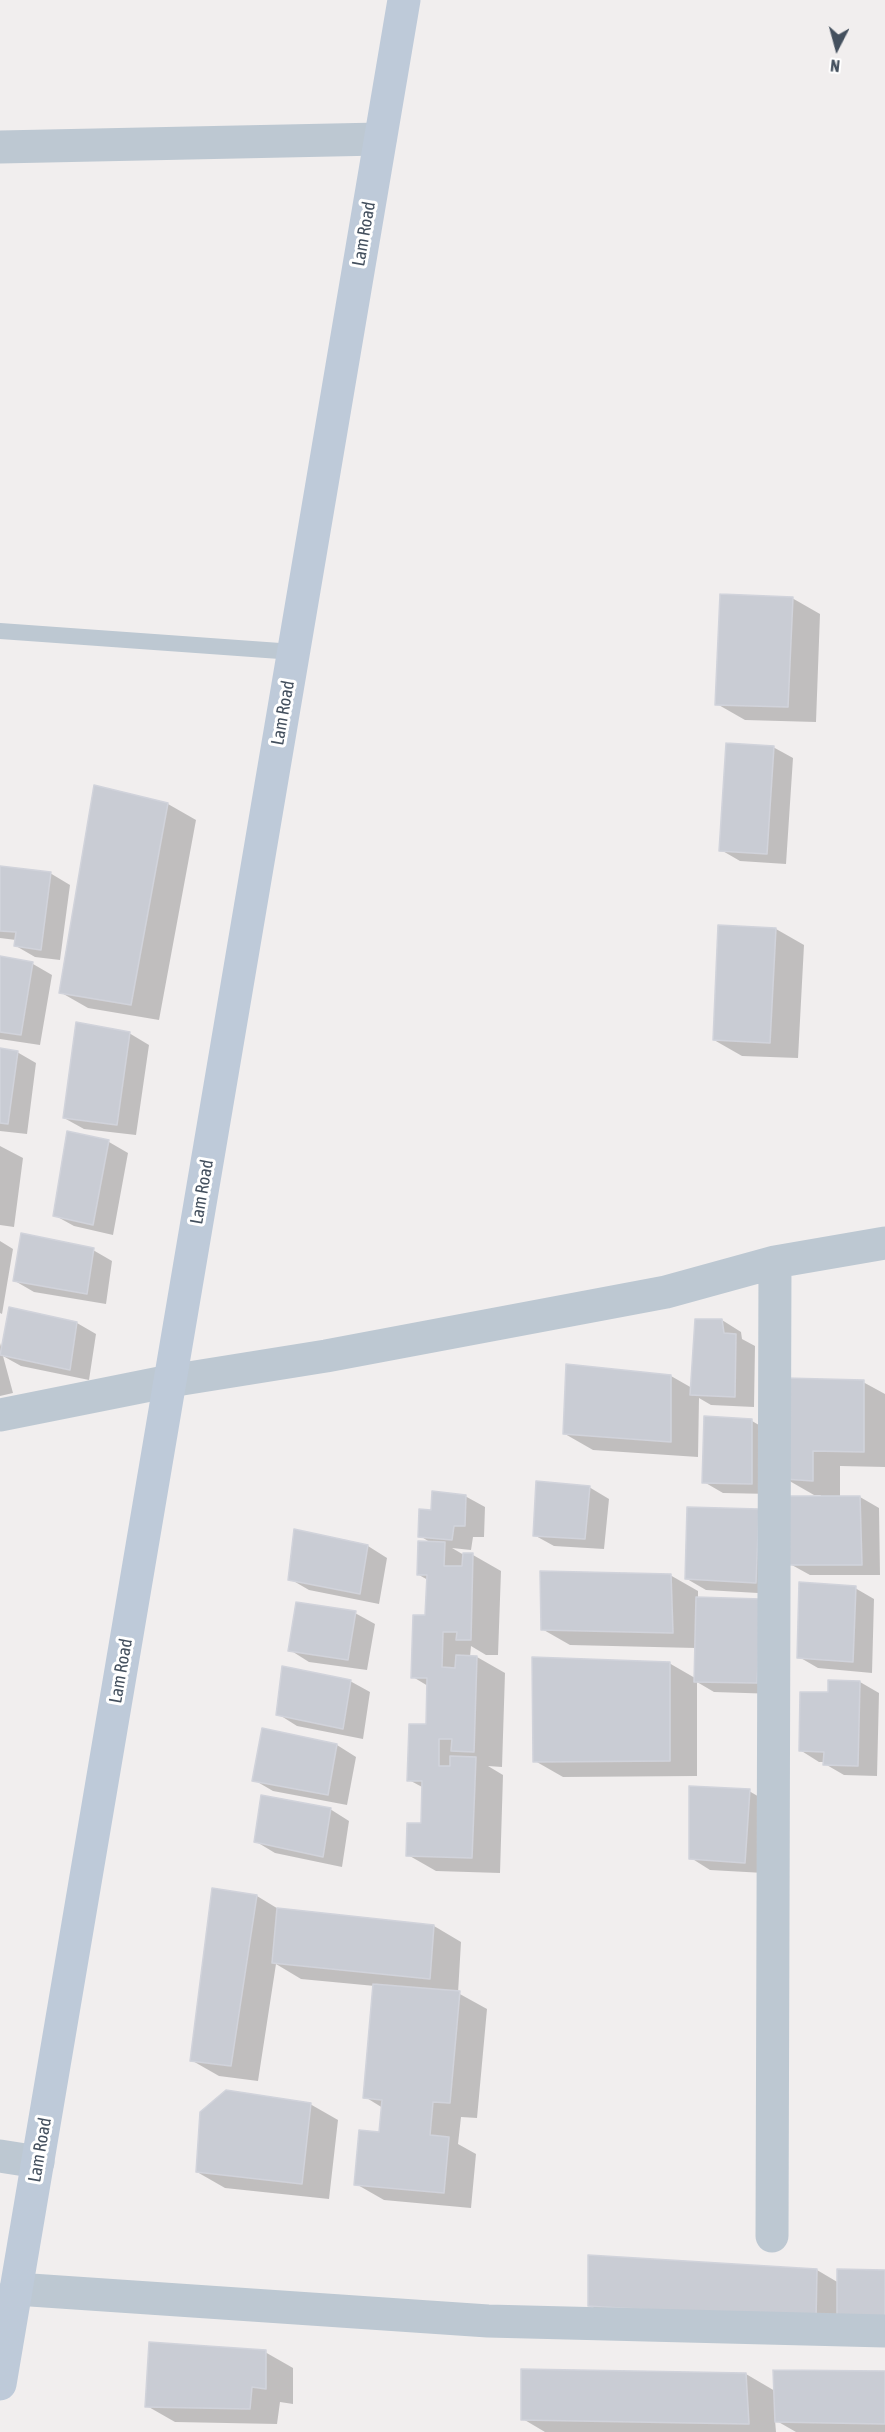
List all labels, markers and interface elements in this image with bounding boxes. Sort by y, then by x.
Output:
north arrow [807,18,867,78]
text: N [829,56,841,75]
street label: Lam Road [348,200,380,268]
street label: Lam Road [267,679,299,747]
street label: Lam Road [186,1158,218,1226]
street label: Lam Road [105,1637,137,1705]
street label: Lam Road [24,2116,56,2184]

